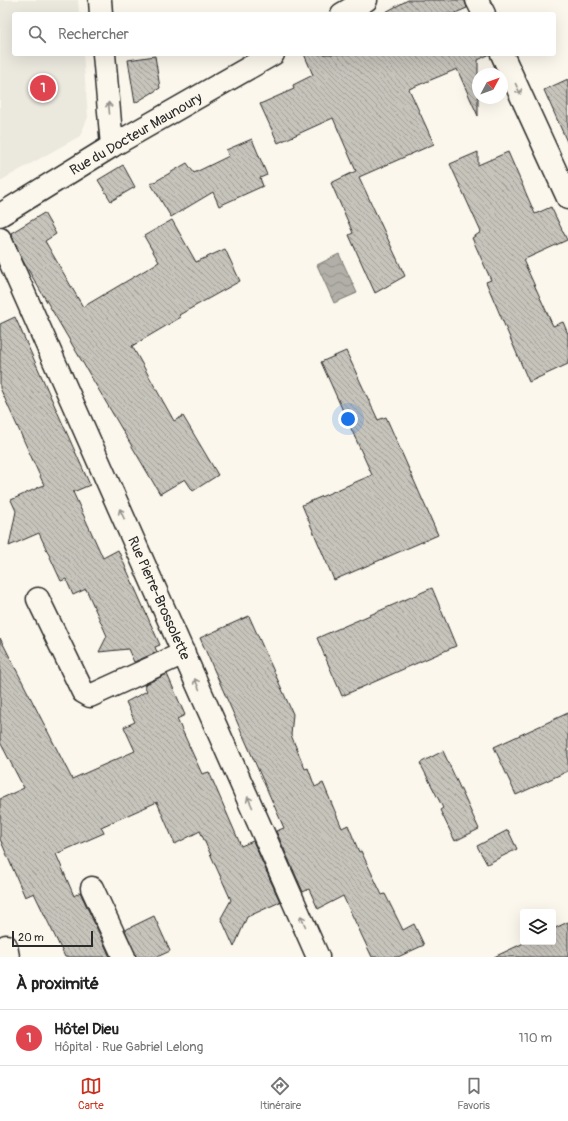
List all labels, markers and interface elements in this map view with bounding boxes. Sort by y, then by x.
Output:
search box [12,12,556,56]
icon: search [26,23,48,45]
text: Rechercher [58,25,129,44]
north arrow [472,68,508,104]
pin: 1 [30,73,56,103]
one-way arrow [515,83,523,95]
street label: Rue du Docteur Maunoury [67,89,205,179]
one-way arrow [105,102,113,115]
your location [338,409,358,429]
one-way arrow [118,508,125,520]
street label: Rue Pierre-Brossolette [124,534,194,662]
one-way arrow [193,678,200,690]
one-way arrow [246,797,253,809]
map controls [520,909,556,945]
button: layers [520,909,556,945]
one-way arrow [298,916,306,928]
scale bar [12,929,93,948]
text: 20 m [18,931,44,944]
text: À proximité [16,973,99,994]
text: Hôtel Dieu [54,1020,119,1039]
text: 1 [26,1030,32,1046]
text: 110 m [519,1030,552,1046]
text: Hôpital · Rue Gabriel Lelong [54,1039,203,1055]
tab: Carte [78,1075,104,1112]
tab: Itinéraire [260,1075,301,1112]
tab: Favoris [457,1075,490,1112]

